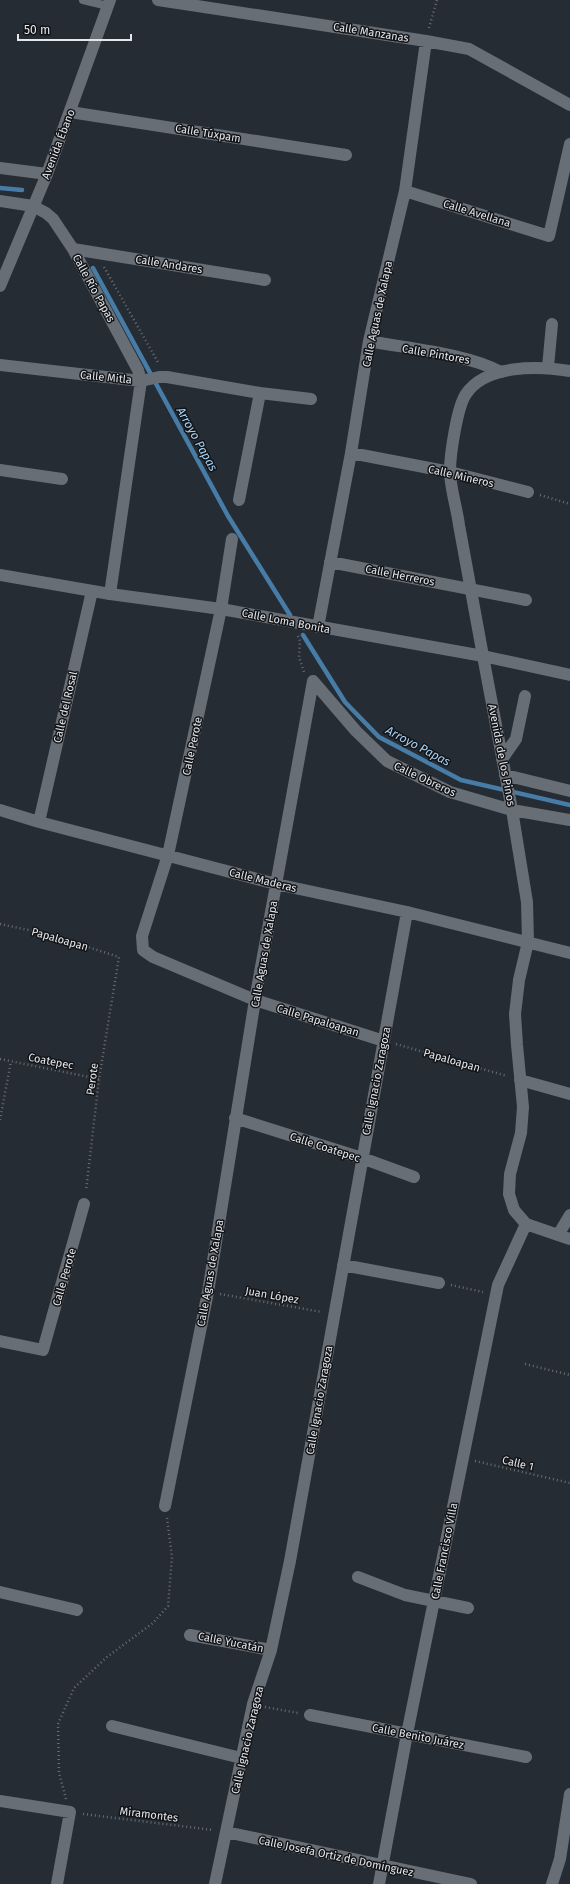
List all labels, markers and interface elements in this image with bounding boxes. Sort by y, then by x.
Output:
scale bar [18,16,131,42]
street label: Calle Manzanas [332,20,410,45]
text: 50 m [24,23,50,37]
street label: Avenida Ébano [38,107,78,181]
street label: Calle Túxpam [174,122,242,145]
street label: Calle Avellana [442,197,512,230]
street label: Calle Río Papas [70,252,118,324]
street label: Calle Andares [135,253,203,276]
street label: Calle Aguas de Xalapa [360,260,395,368]
street label: Calle Pintores [401,342,471,367]
street label: Calle Mitla [79,368,132,387]
water label: Arroyo Papas [173,404,221,474]
street label: Calle Mineros [427,463,495,490]
street label: Calle Herreros [364,562,436,589]
street label: Calle Loma Bonita [241,607,331,636]
street label: Calle del Rosal [51,670,80,744]
street label: Avenida de los Pinos [485,703,518,807]
street label: Calle Perote [180,716,205,777]
water label: Arroyo Papas [382,723,453,769]
street label: Calle Obreros [392,759,458,799]
street label: Calle Maderas [228,866,298,895]
street label: Calle Aguas de Xalapa [249,900,280,1009]
street label: Papaloapan [30,925,90,954]
street label: Calle Papaloapan [275,1002,361,1039]
street label: Calle Ignacio Zaragoza [360,1026,393,1136]
street label: Papaloapan [422,1046,482,1075]
street label: Coatepec [27,1051,75,1072]
street label: Perote [84,1062,101,1096]
street label: Calle Coatepec [288,1130,362,1165]
street label: Calle Aguas de Xalapa [195,1219,226,1328]
street label: Calle Perote [50,1247,79,1307]
street label: Juan López [244,1284,300,1307]
street label: Calle Ignacio Zaragoza [304,1345,335,1455]
street label: Calle 1 [501,1454,535,1473]
street label: Calle Francisco Villa [429,1502,460,1600]
street label: Calle Yucatán [197,1630,265,1655]
street label: Calle Ignacio Zaragoza [229,1685,266,1795]
street label: Calle Benito Juárez [371,1721,465,1752]
street label: Miramontes [119,1804,179,1825]
street label: Calle Josefa Ortiz de Domínguez [257,1834,415,1879]

